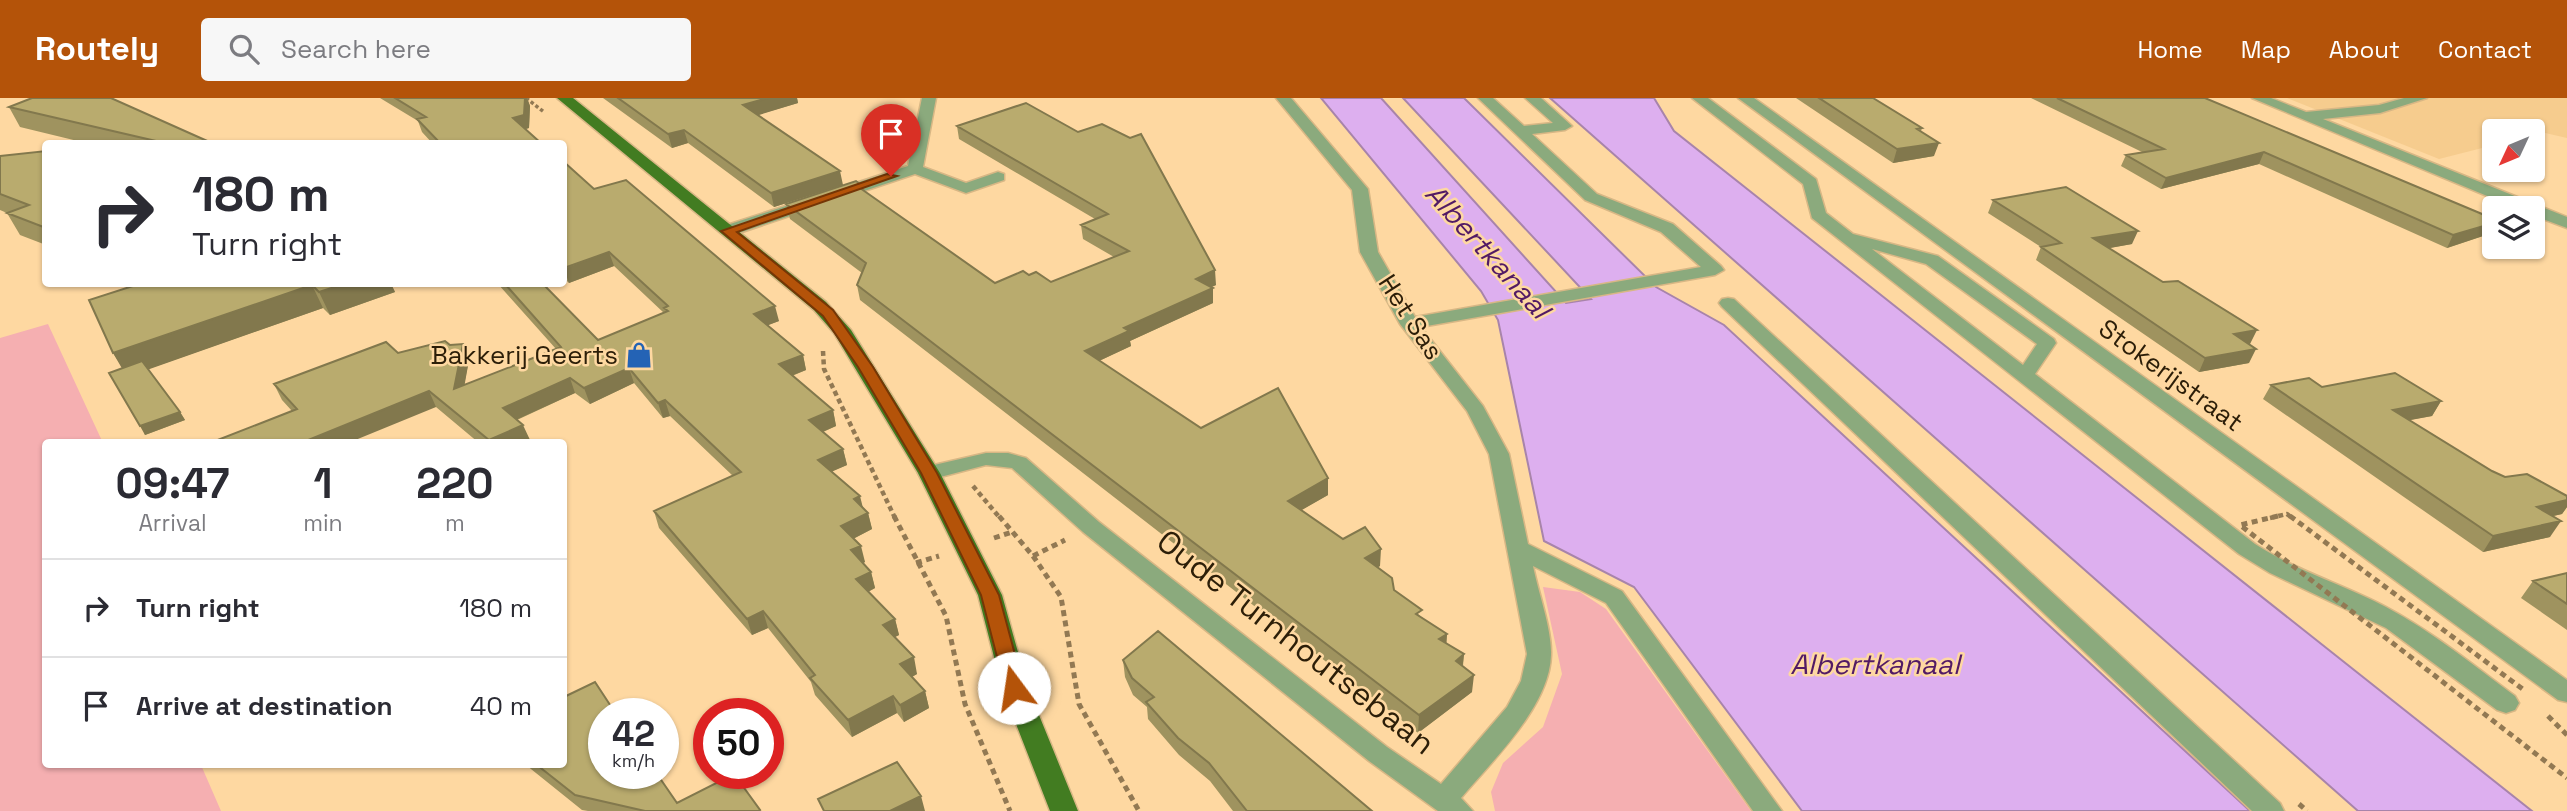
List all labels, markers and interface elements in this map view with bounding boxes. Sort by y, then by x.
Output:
search box [201,18,691,81]
text: Routely [35,28,159,70]
icon: search [225,30,263,68]
text: Search here [281,32,431,66]
text: Home [2137,34,2203,65]
text: Map [2241,34,2291,65]
text: About [2329,34,2400,65]
text: Contact [2438,34,2532,65]
pin [861,104,921,176]
icon: arrive [872,115,910,153]
north arrow [2482,119,2544,182]
map controls [2482,119,2545,259]
text: 180 m [192,163,330,225]
icon: right [77,168,168,259]
water label: Albertkanaal [1418,176,1560,328]
button: layers [2482,196,2545,259]
text: Turn right [192,224,342,264]
street label: Het Sas [1371,268,1451,366]
street label: Stokerijstraat [2092,311,2250,439]
place label: Bakkerij Geerts [430,338,618,372]
shop icon: Bakkerij Geerts [624,340,654,370]
text: 09:47 [116,457,230,510]
text: 1 [313,457,332,510]
text: 220 [416,457,493,510]
text: Arrival [138,508,207,538]
text: min [303,508,343,538]
text: m [445,508,465,538]
street label: Oude Turnhoutsebaan [1149,521,1443,763]
icon: right [77,589,115,627]
text: Turn right [136,591,260,625]
text: 180 m [459,591,532,625]
water label: Albertkanaal [1790,646,1963,682]
position arrow [977,651,1051,725]
icon: arrive [77,687,115,725]
text: Arrive at destination [136,689,393,723]
text: 40 m [470,689,532,723]
speed limit sign: 50 [693,698,784,789]
text: 42 [612,712,655,756]
text: km/h [612,749,655,772]

